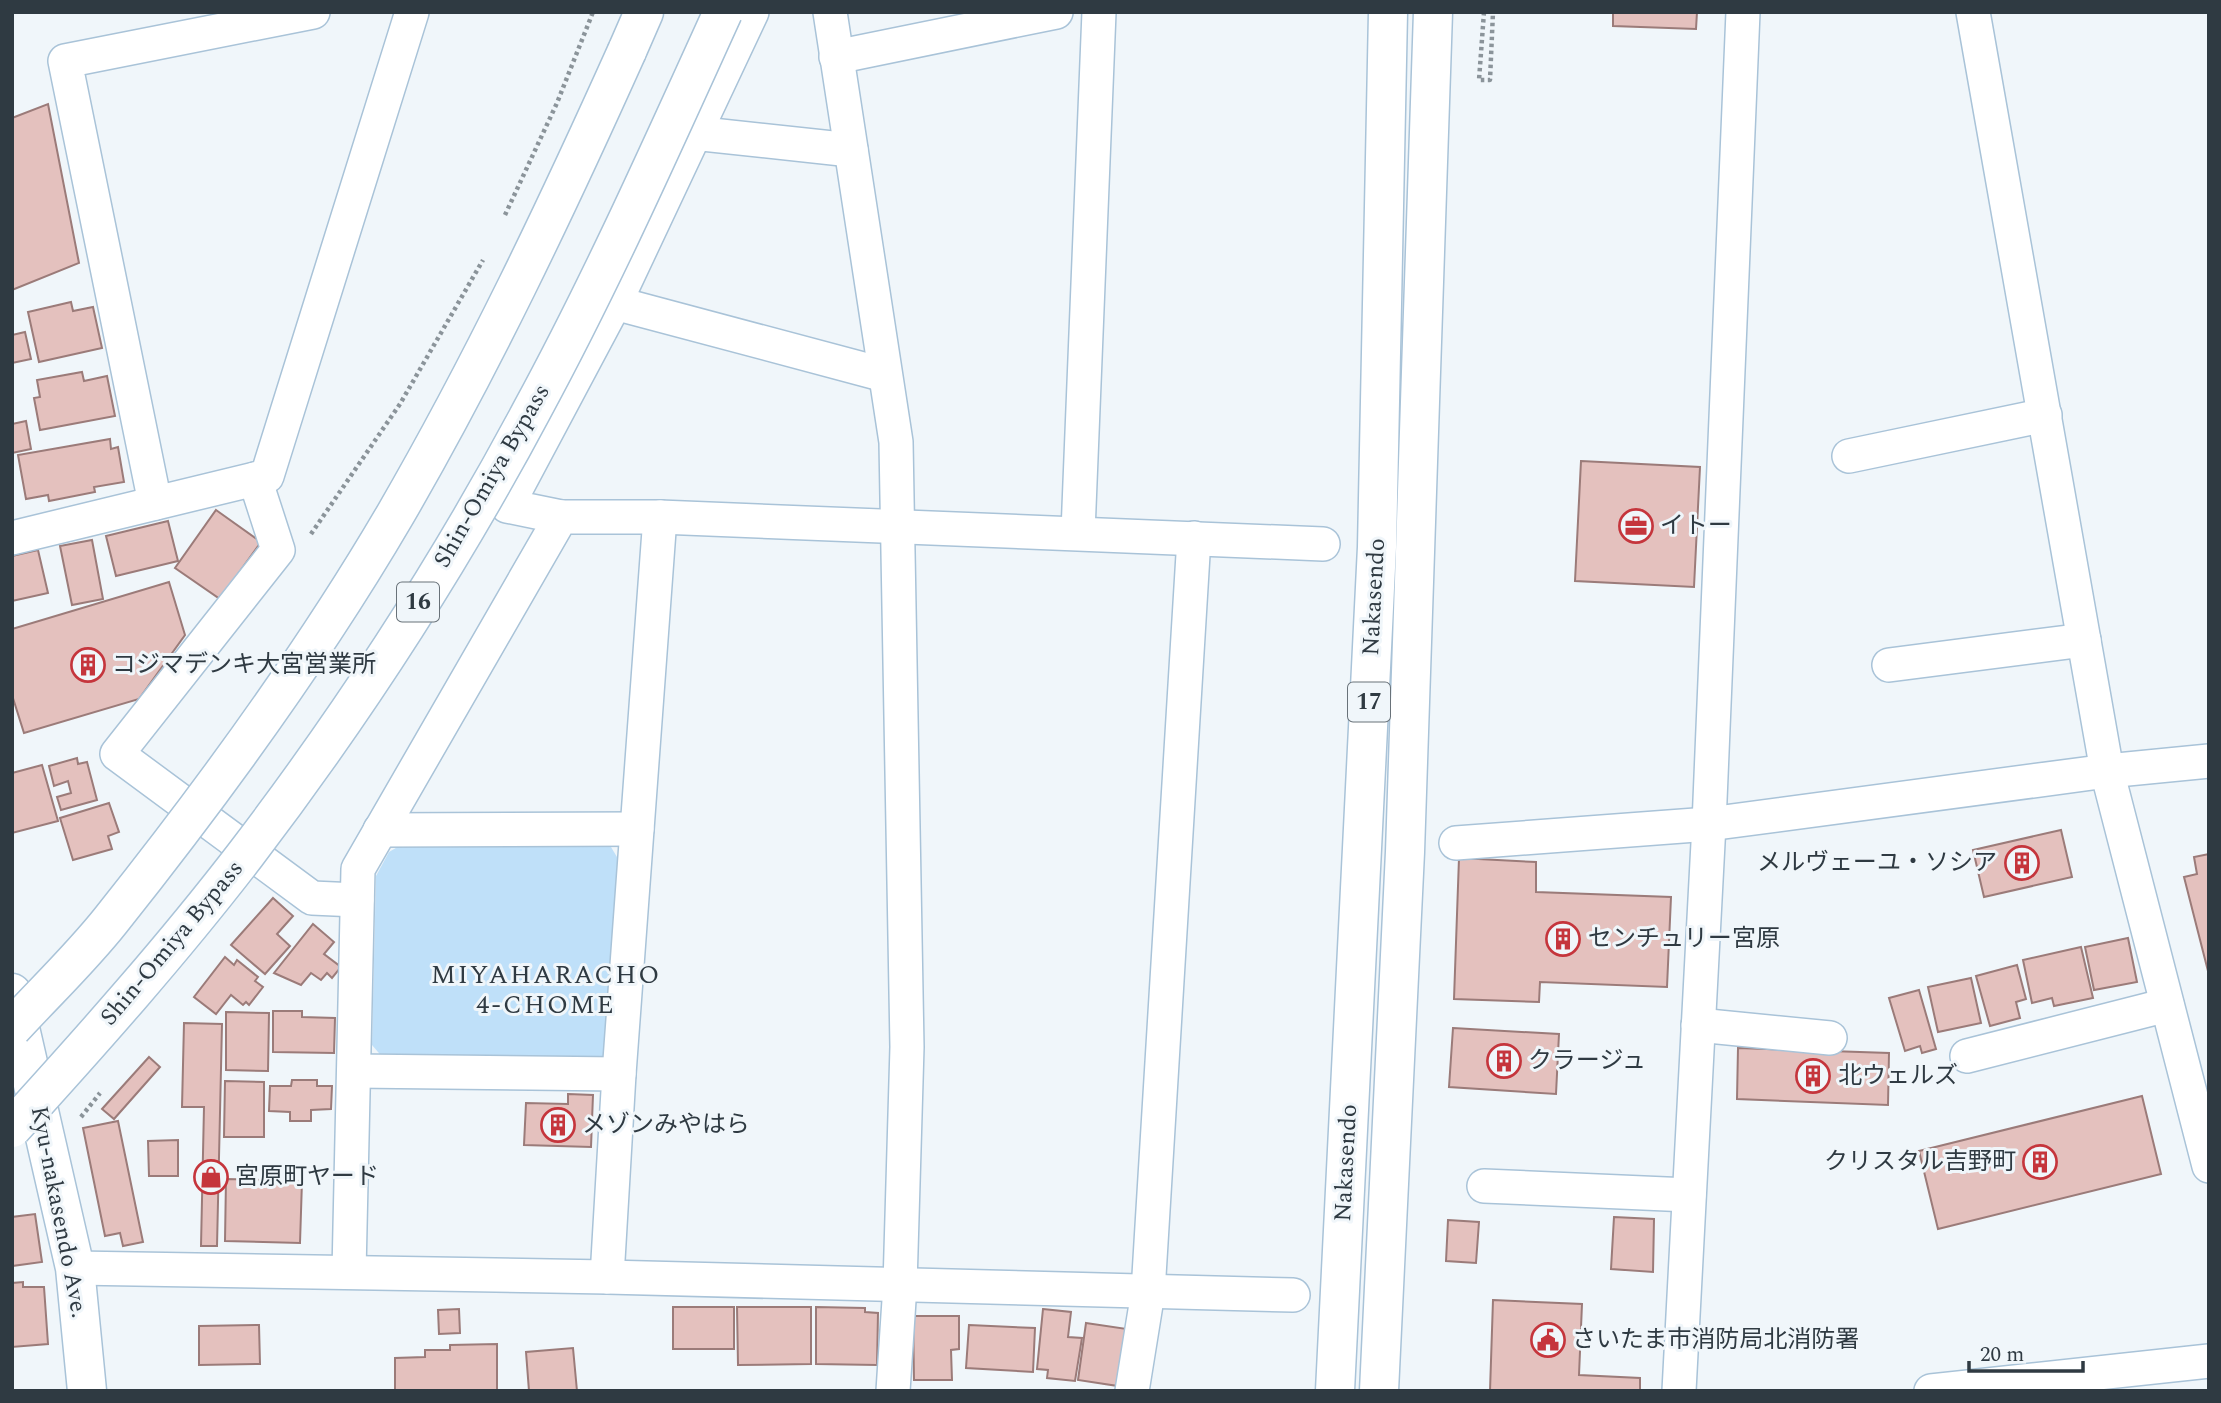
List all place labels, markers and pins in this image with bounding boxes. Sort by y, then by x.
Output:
office icon: イトー [1617,507,1655,545]
place label: イトー [1660,508,1732,544]
building icon: コジマデンキ大宮営業所 [69,646,107,684]
place label: コジマデンキ大宮営業所 [112,647,376,683]
building icon: メルヴェーユ・ソシア [2003,844,2041,882]
place label: メルヴェーユ・ソシア [1757,845,1997,881]
building icon: センチュリー宮原 [1544,920,1582,958]
place label: センチュリー宮原 [1588,921,1780,957]
building icon: クラージュ [1485,1042,1523,1080]
place label: クラージュ [1528,1043,1646,1079]
building icon: 北ウェルズ [1794,1057,1832,1095]
place label: 北ウェルズ [1838,1058,1958,1094]
building icon: メゾンみやはら [539,1106,577,1144]
place label: メゾンみやはら [582,1107,750,1143]
building icon: クリスタル吉野町 [2021,1143,2059,1181]
place label: クリスタル吉野町 [1824,1144,2016,1180]
shop icon: 宮原町ヤード [192,1158,230,1196]
place label: 宮原町ヤード [235,1159,379,1195]
public building icon: さいたま市消防局北消防署 [1529,1321,1567,1359]
place label: さいたま市消防局北消防署 [1572,1322,1859,1358]

